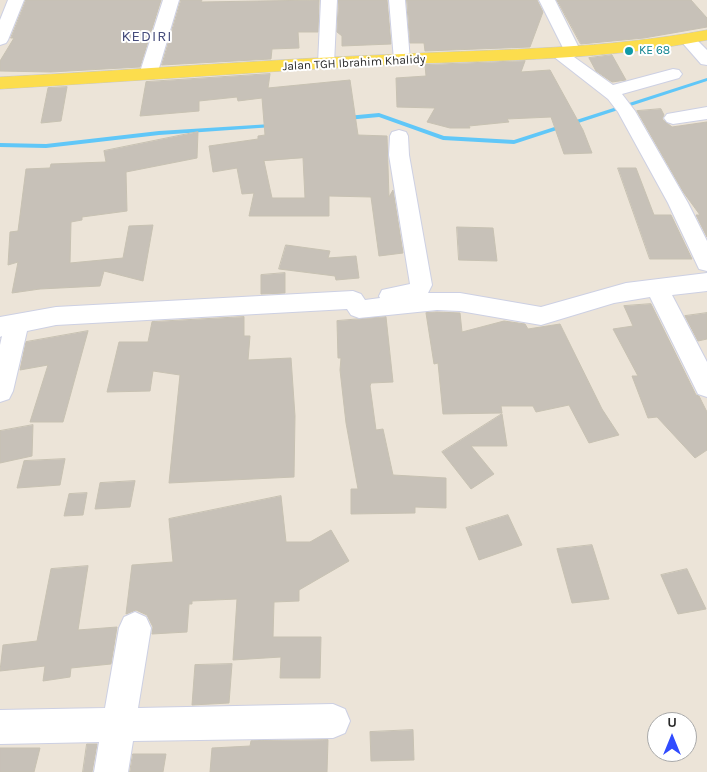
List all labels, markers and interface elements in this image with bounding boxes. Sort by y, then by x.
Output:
district label: KEDIRI [121,28,173,46]
place label: KE 68 [639,44,670,58]
marker: KE 68 [623,45,635,57]
street label: Jalan TGH Ibrahim Khalidy [282,52,426,74]
north arrow [647,712,697,762]
text: U [667,714,677,731]

